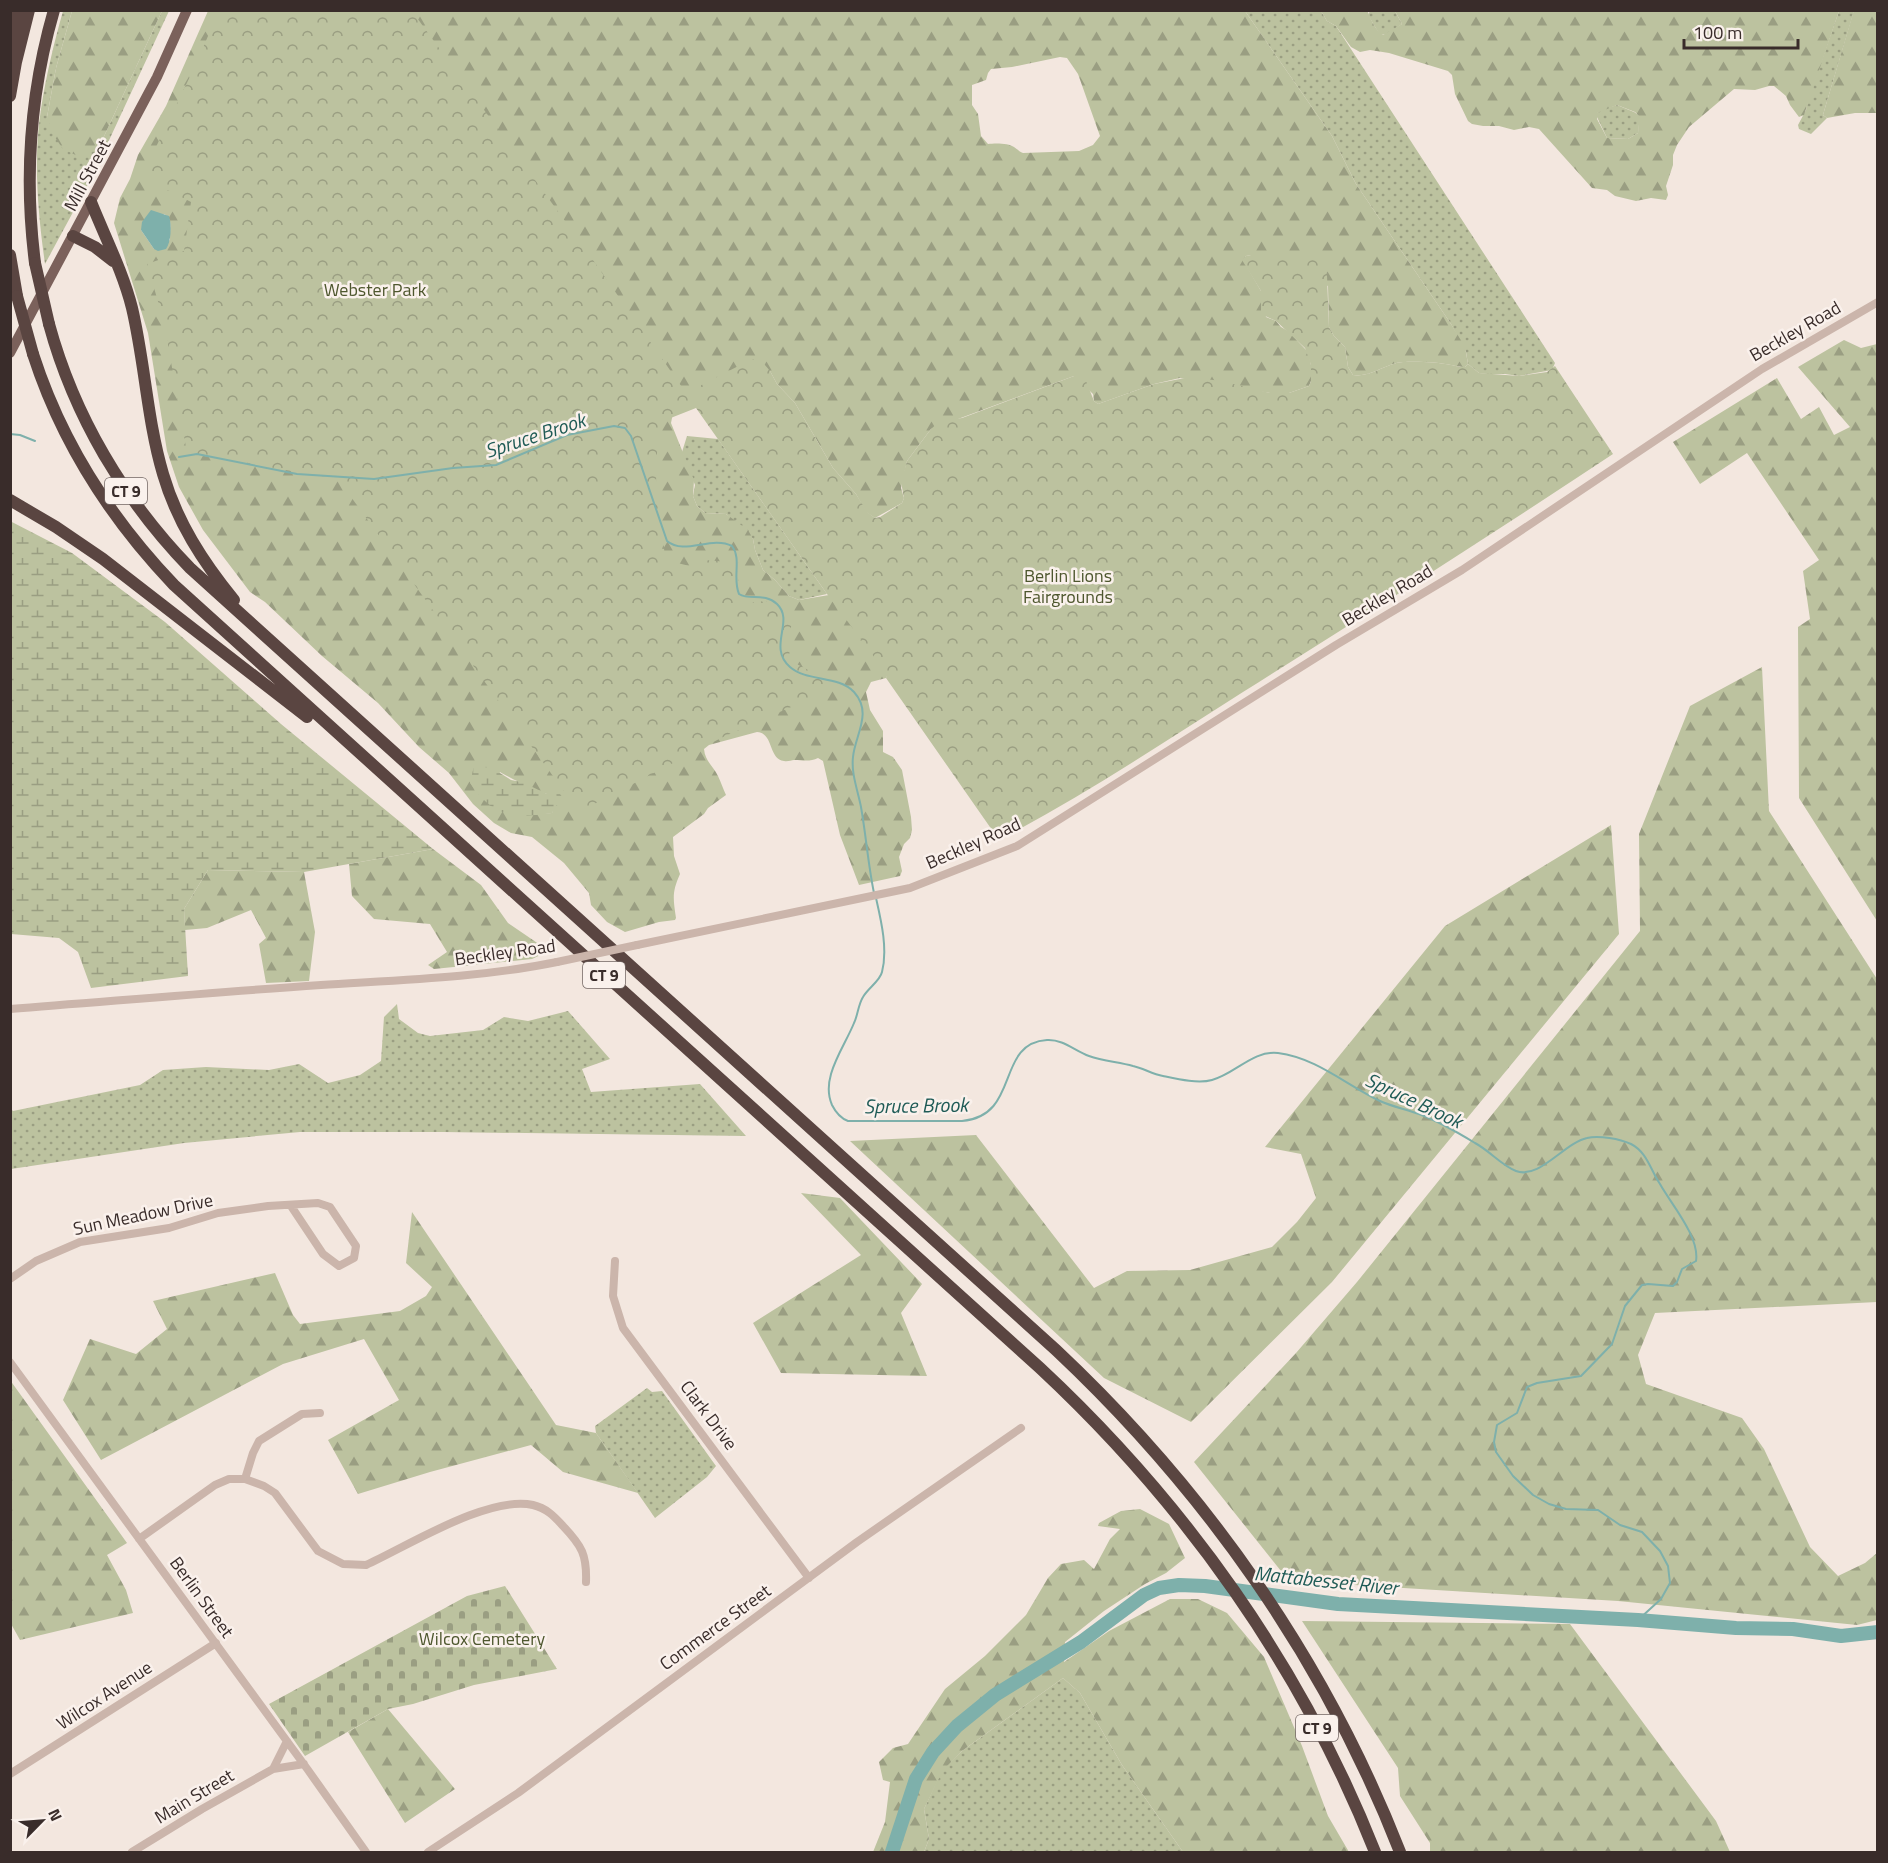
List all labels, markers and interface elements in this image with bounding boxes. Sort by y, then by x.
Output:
scale bar [1684,12,1798,50]
text: 100 m [1693,19,1742,46]
street label: Mill Street [57,134,117,216]
park label: Webster Park [324,276,427,303]
street label: Beckley Road [1744,294,1846,368]
water label: Spruce Brook [481,404,591,466]
road number: CT 9 [105,478,147,504]
street label: Beckley Road [1337,557,1437,633]
park label: Berlin Lions Fairgrounds [1023,562,1113,610]
street label: Beckley Road [921,810,1025,876]
street label: Beckley Road [453,932,557,972]
road number: CT 9 [583,962,625,988]
water label: Spruce Brook [1360,1064,1470,1137]
water label: Spruce Brook [864,1089,970,1121]
street label: Sun Meadow Drive [71,1186,215,1242]
street label: Clark Drive [674,1374,744,1456]
street label: Berlin Street [163,1551,241,1644]
water label: Mattabesset River [1253,1557,1402,1603]
street label: Commerce Street [654,1577,777,1677]
park label: Wilcox Cemetery [419,1625,545,1652]
street label: Wilcox Avenue [51,1654,157,1736]
road number: CT 9 [1296,1715,1338,1741]
street label: Main Street [149,1761,239,1830]
north arrow [12,1791,72,1851]
text: N [42,1805,69,1825]

